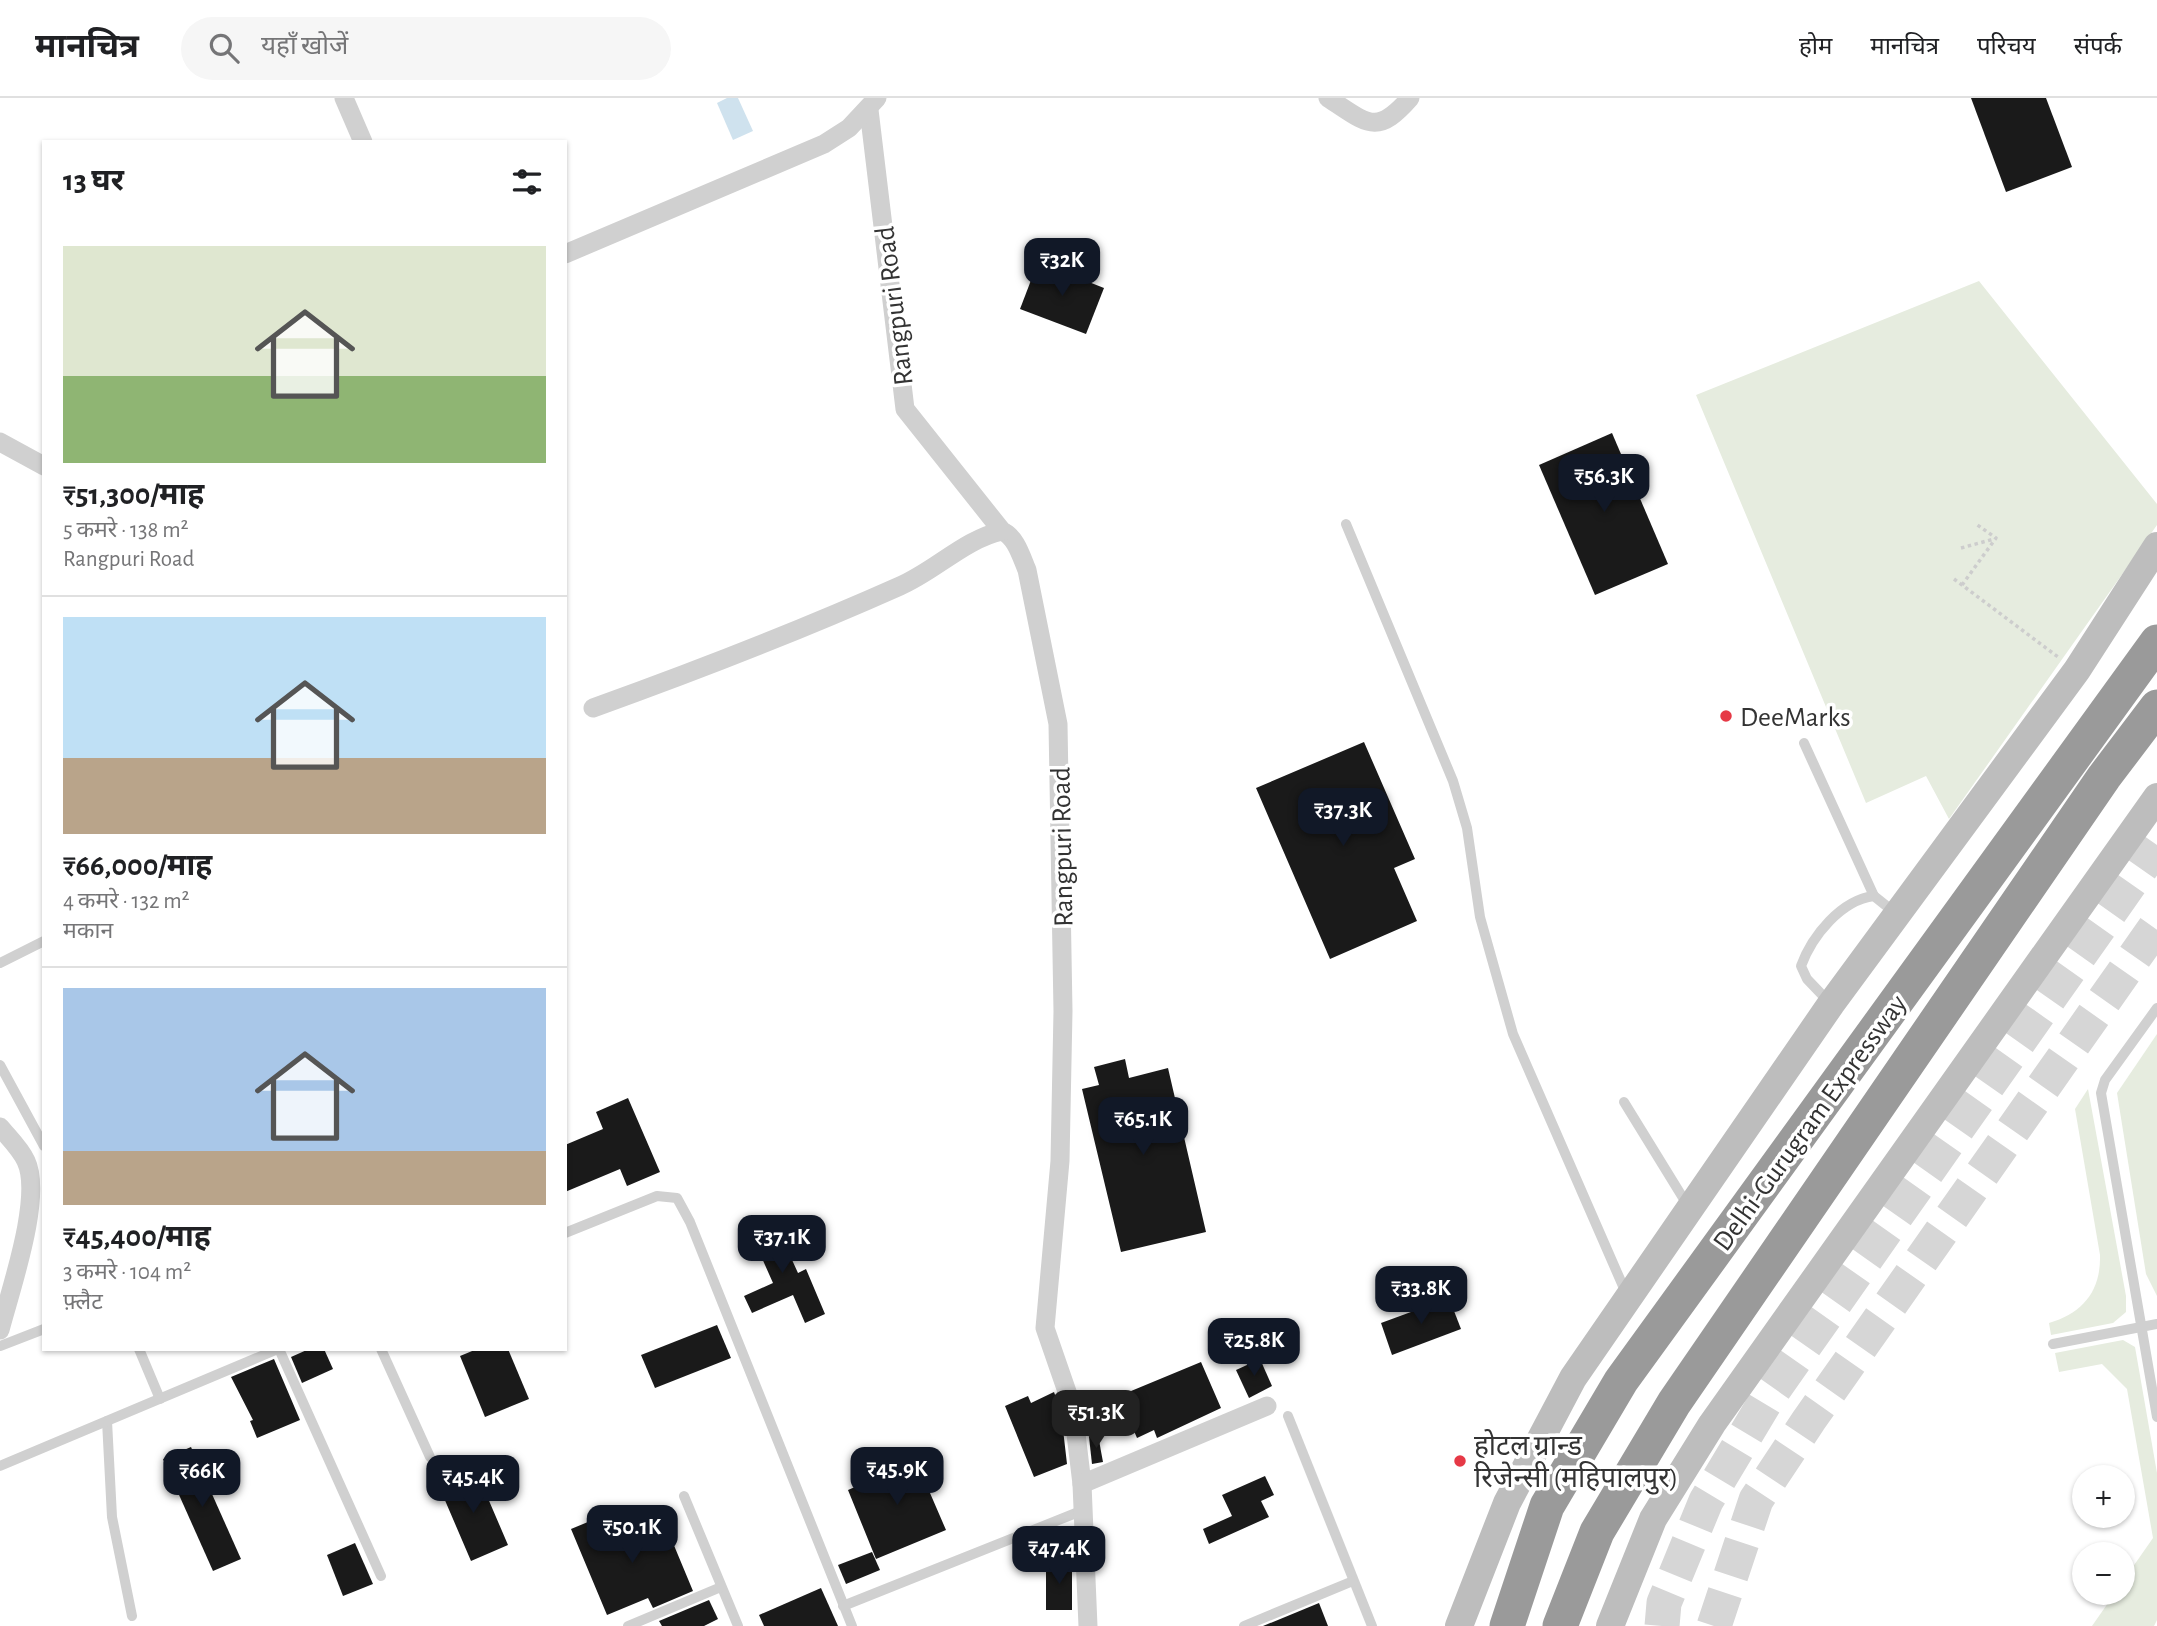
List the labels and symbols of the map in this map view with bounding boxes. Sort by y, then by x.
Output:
street label: Rangpuri Road [871,225,919,387]
pin: ₹32K [1021,238,1103,298]
pin: ₹56.3K [1547,454,1661,514]
place label: DeeMarks [1740,704,1851,732]
marker: DeeMarks [1718,708,1734,724]
street label: Rangpuri Road [1048,767,1078,927]
pin: ₹37.3K [1286,788,1400,848]
street label: Delhi-Gurugram Expressway [1709,990,1913,1256]
pin: ₹65.1K [1086,1098,1200,1157]
pin: ₹37.1K [725,1216,839,1275]
pin: ₹33.8K [1364,1266,1478,1326]
pin: ₹25.8K [1197,1318,1311,1378]
pin: ₹51.3K [1039,1390,1153,1450]
place label: होटल ग्रान्ड रिजेन्सी (महिपालपुर) [1474,1429,1678,1495]
pin: ₹45.9K [840,1448,954,1507]
pin: ₹66K [161,1450,243,1509]
marker: होटल ग्रान्ड रिजेन्सी (महिपालपुर) [1452,1453,1468,1469]
pin: ₹45.4K [416,1456,530,1515]
pin: ₹50.1K [575,1506,689,1565]
pin: ₹47.4K [1002,1526,1116,1586]

